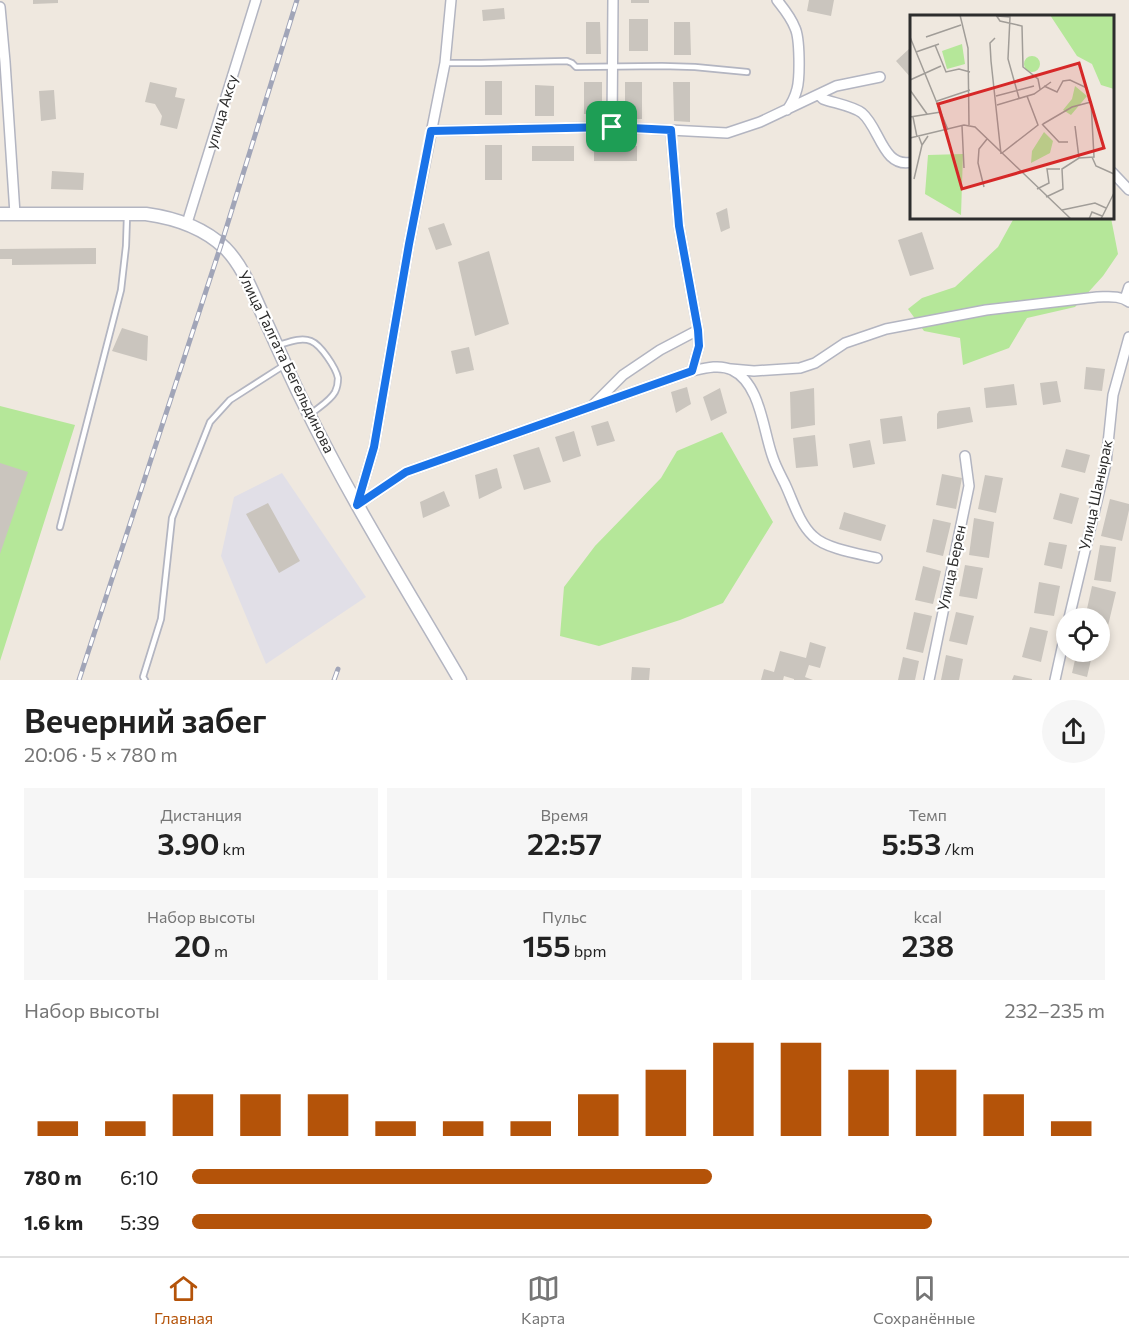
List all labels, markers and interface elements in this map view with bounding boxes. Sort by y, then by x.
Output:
inset map [910,15,1114,219]
street label: улица Аксу [201,72,241,151]
pin [586,101,637,152]
icon: arrive [595,110,628,143]
street label: Улица Талгата Бегельдинова [235,267,339,456]
street label: Улица Шанырак [1074,438,1116,552]
street label: Улица Берен [933,523,969,613]
map controls [1056,608,1110,662]
button: locate [1056,608,1110,662]
text: Вечерний забег [24,699,267,740]
button: share [1042,700,1105,763]
text: 20:06 · 5 × 780 m [24,742,178,766]
text: Дистанция [160,805,242,824]
text: Время [541,805,588,824]
text: Темп [909,805,947,824]
text: 3.90 [157,824,219,861]
text: 22:57 [527,824,602,861]
text: 5:53 [882,824,941,861]
text: km [219,839,245,858]
text: /km [941,839,974,858]
text: Набор высоты [147,907,255,926]
text: Пульс [542,907,587,926]
text: kcal [914,907,942,926]
text: 20 [174,926,211,963]
text: 155 [522,926,571,963]
text: 238 [901,926,954,963]
text: m [211,941,228,960]
text: bpm [571,941,607,960]
text: Набор высоты [24,998,160,1022]
text: 232–235 m [1004,998,1105,1022]
text: 780 m [24,1165,82,1189]
text: 6:10 [120,1165,158,1189]
text: 1.6 km [24,1210,83,1234]
text: 5:39 [120,1210,160,1234]
tab: Главная [154,1272,213,1327]
tab: Карта [521,1272,565,1327]
tab: Сохранённые [873,1272,975,1327]

